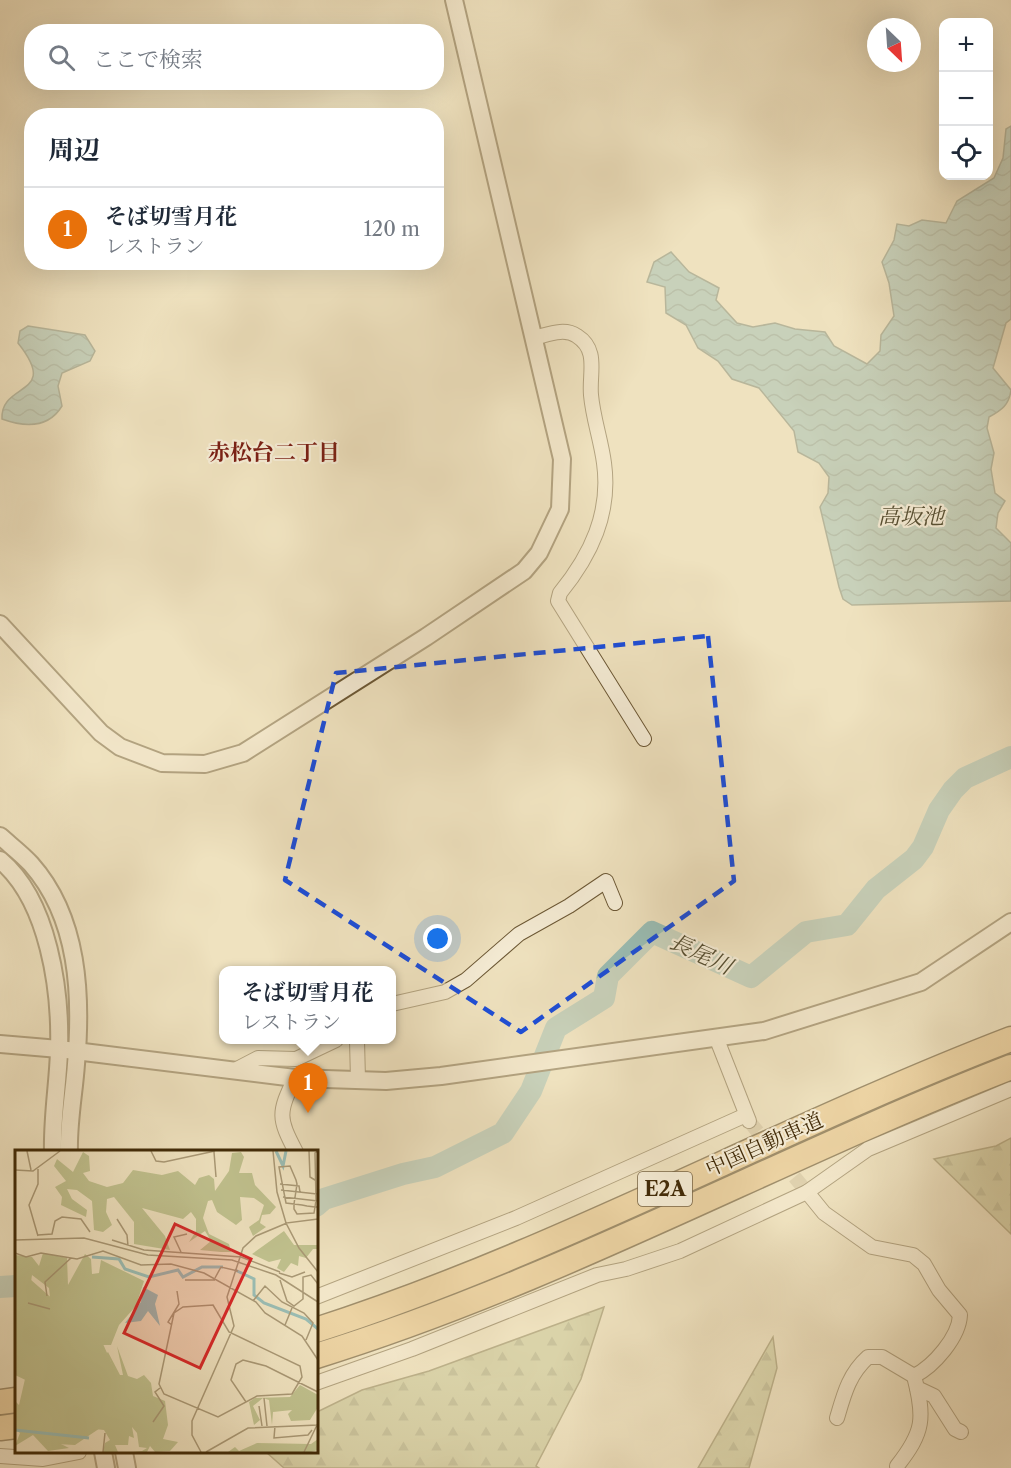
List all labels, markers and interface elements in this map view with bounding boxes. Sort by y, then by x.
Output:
north arrow [867,18,921,72]
map controls [939,18,993,180]
button: + [939,18,993,72]
search box [24,24,444,90]
icon: search [45,41,78,74]
text: ここで検索 [93,46,203,73]
button: − [939,72,993,126]
button: locate [939,126,993,180]
text: 周辺 [48,134,100,166]
text: そば切雪月花 [105,203,237,230]
text: 1 [63,217,72,241]
text: 120 m [363,217,420,241]
text: レストラン [105,234,204,258]
district label: 赤松台二丁目 [208,439,340,466]
water label: 高坂池 [878,503,947,530]
your location [423,924,452,953]
water label: 長尾川 [665,928,738,981]
popup [219,966,396,1044]
text: そば切雪月花 [241,979,374,1006]
text: レストラン [241,1010,341,1034]
pin: 1 [288,1064,328,1113]
street label: 中国自動車道 [701,1107,827,1181]
inset map [15,1150,318,1453]
road number: E2A [638,1172,692,1206]

